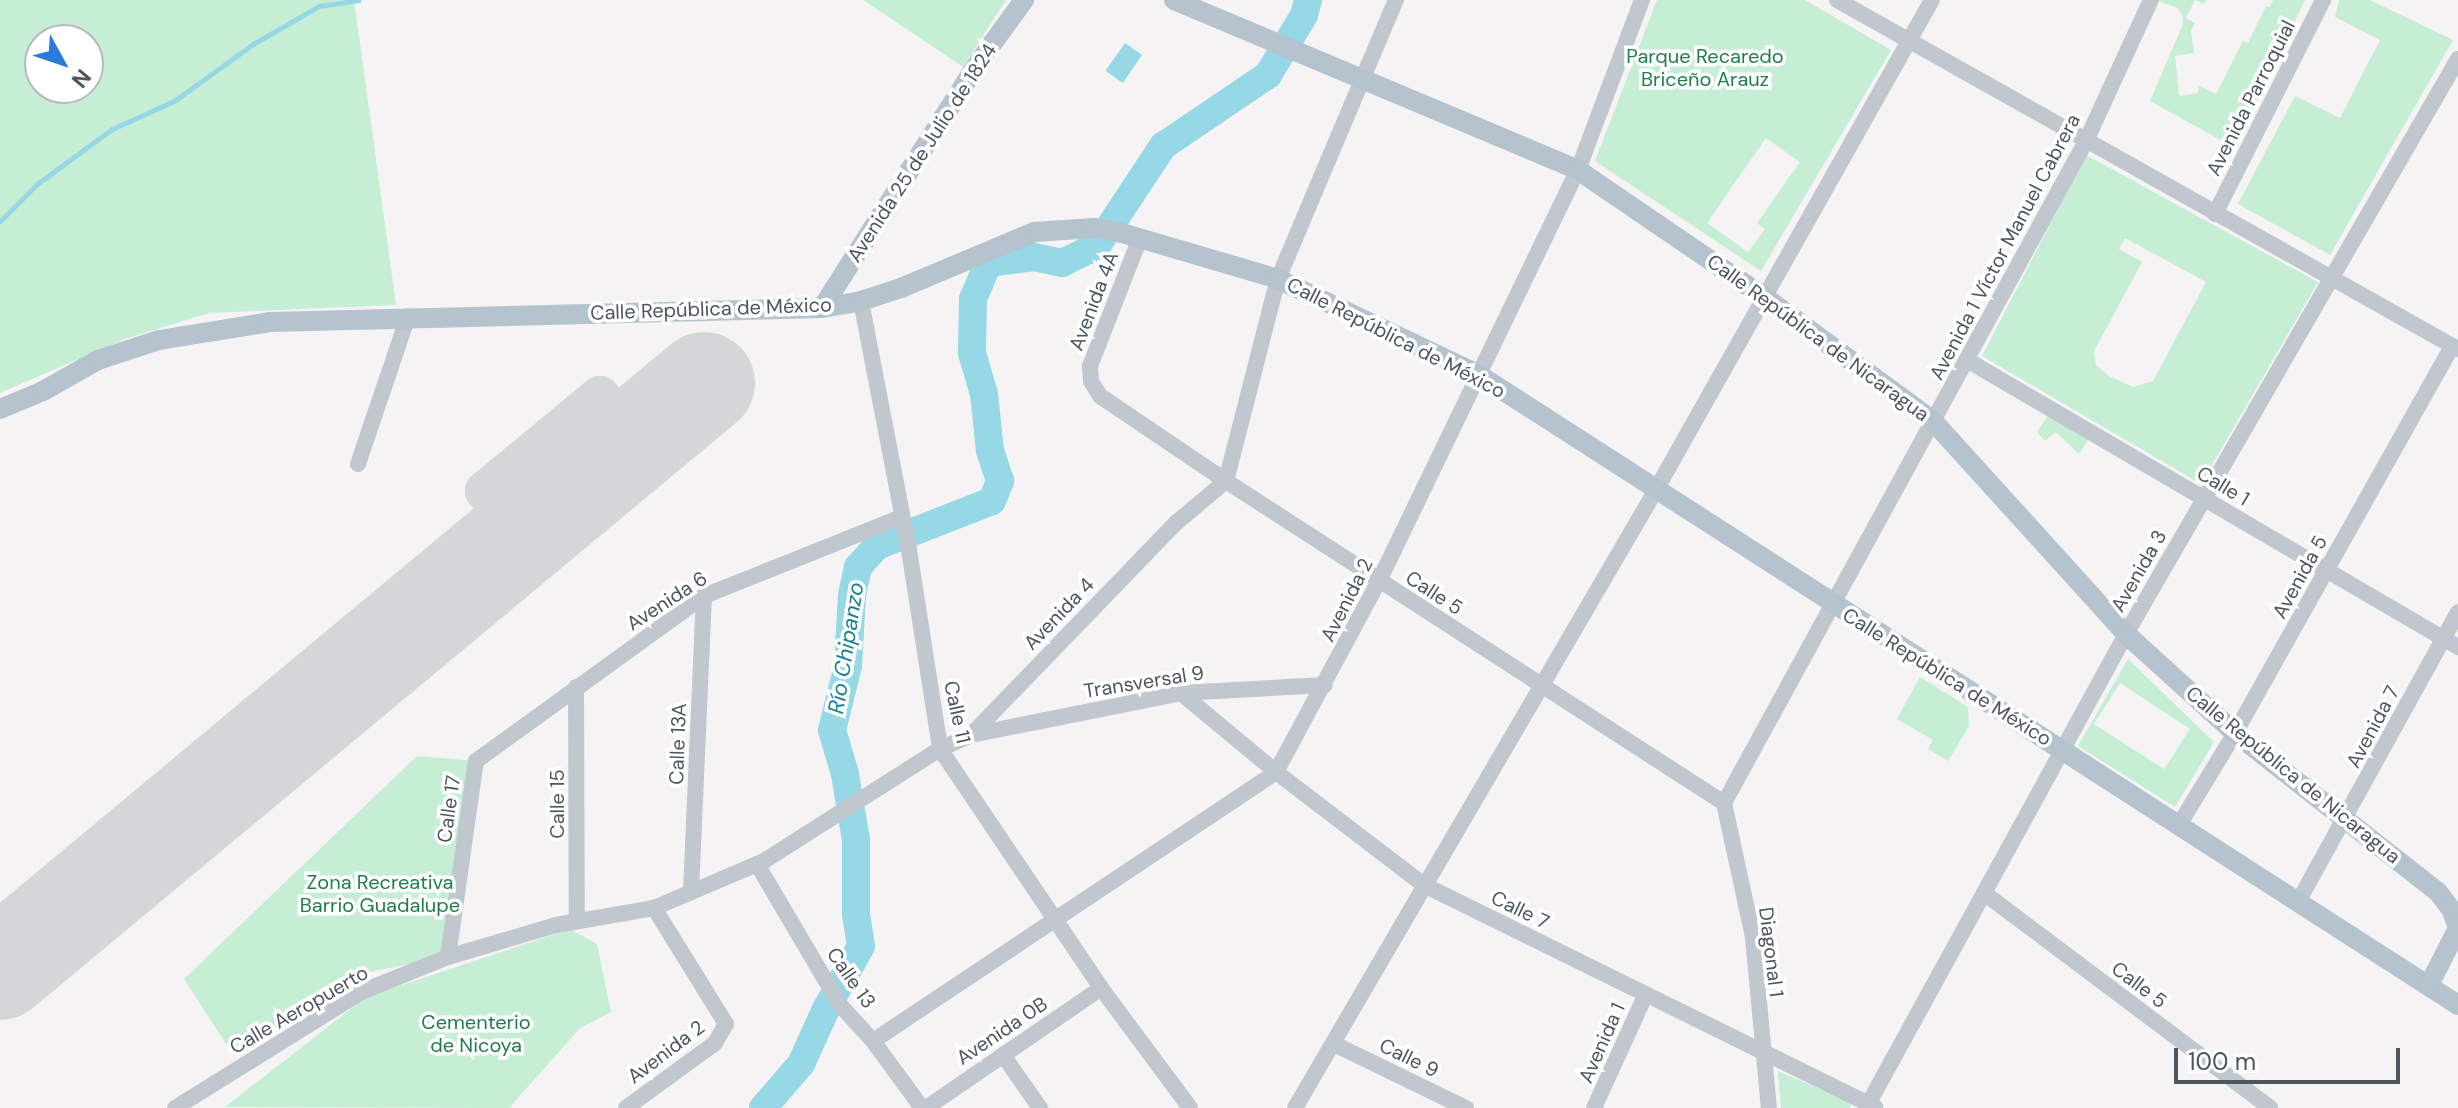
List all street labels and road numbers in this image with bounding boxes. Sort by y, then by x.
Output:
street label: Avenida Parroquial [2201,16,2301,180]
street label: Avenida 25 de Julio de 1824 [842,39,1002,267]
street label: Avenida 1 Víctor Manuel Cabrera [1925,110,2085,384]
street label: Avenida 4A [1064,248,1124,354]
street label: Calle República de Nicaragua [1702,249,1934,427]
street label: Calle República de México [1283,272,1509,404]
street label: Calle República de México [590,293,832,325]
street label: Calle 1 [2192,461,2254,511]
street label: Avenida 3 [2106,526,2172,616]
street label: Avenida 5 [2267,531,2333,623]
street label: Avenida 2 [1316,554,1378,646]
street label: Avenida 6 [622,566,712,636]
street label: Calle 5 [1401,566,1467,620]
street label: Avenida 4 [1019,573,1099,655]
street label: Calle República de México [1838,603,2056,751]
street label: Transversal 9 [1082,661,1206,703]
street label: Calle 11 [939,679,975,745]
street label: Calle República de Nicaragua [2181,681,2405,869]
street label: Avenida 7 [2341,682,2405,772]
street label: Calle 13A [665,703,691,785]
street label: Calle 15 [545,769,569,839]
street label: Calle 17 [432,774,466,844]
street label: Calle 7 [1487,886,1553,934]
street label: Diagonal 1 [1754,906,1788,998]
street label: Calle 13 [821,943,881,1013]
street label: Calle 5 [2107,956,2171,1014]
street label: Calle Aeropuerto [225,961,373,1059]
street label: Avenida 0B [952,992,1052,1070]
street label: Avenida 1 [1574,999,1630,1087]
street label: Avenida 2 [623,1015,709,1089]
street label: Calle 9 [1375,1033,1443,1083]

